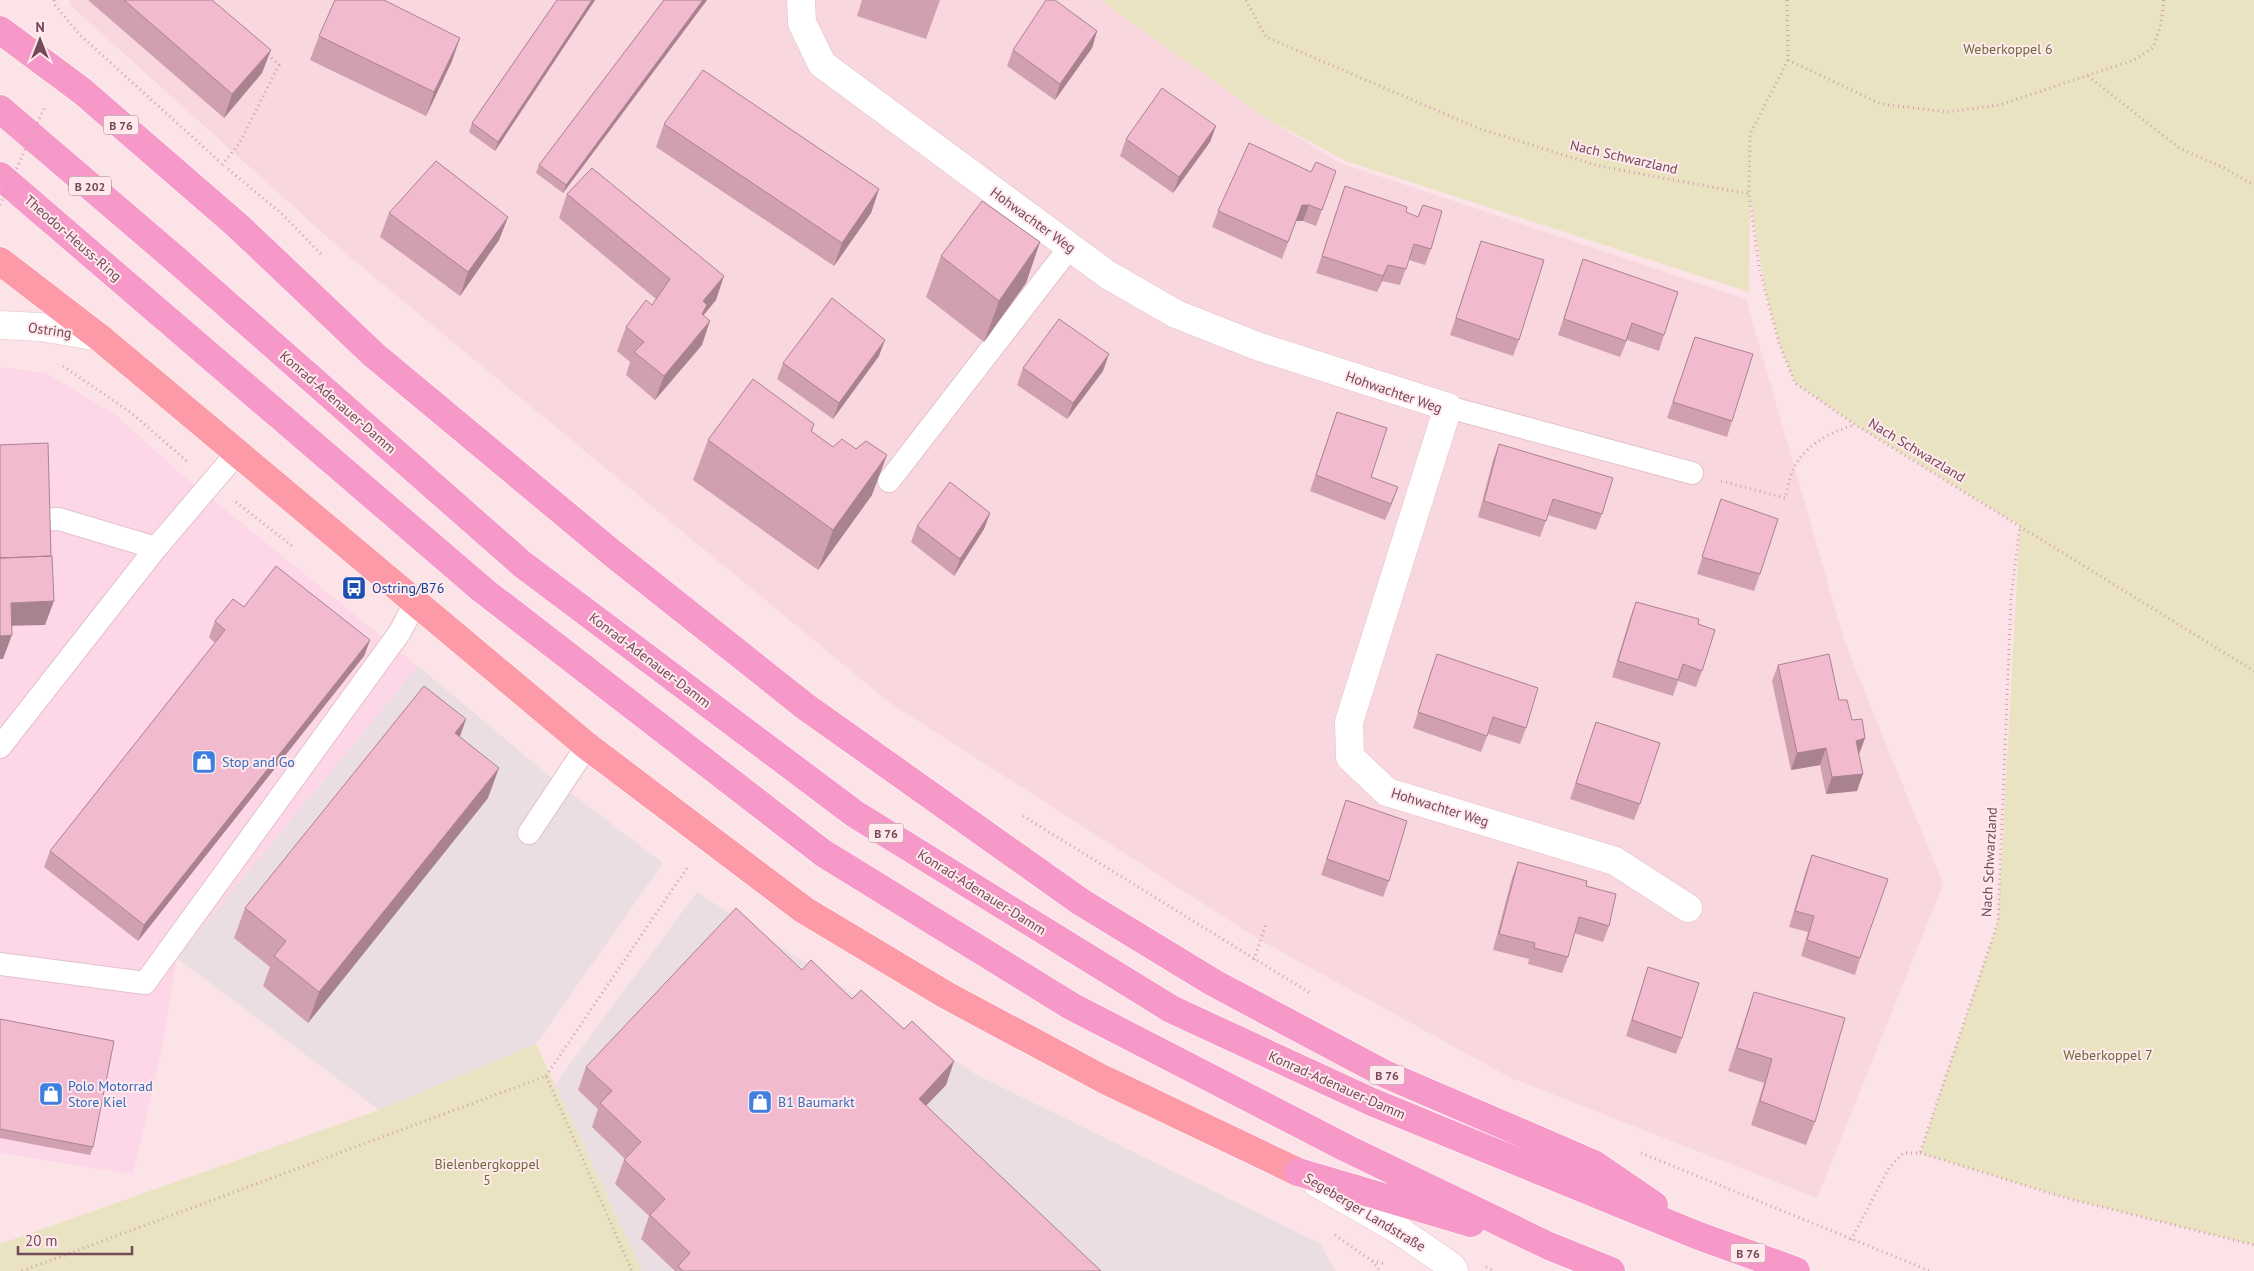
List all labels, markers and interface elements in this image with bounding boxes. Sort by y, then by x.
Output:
north arrow [15,15,65,65]
text: N [35,18,45,36]
park label: Weberkoppel 6 [1963,40,2053,58]
road number: B 76 [104,116,138,134]
street label: Nach Schwarzland [1568,136,1680,178]
road number: B 202 [69,177,111,196]
street label: Hohwachter Weg [987,183,1079,257]
street label: Theodor-Heuss-Ring [21,191,125,285]
street label: Ostring [27,318,73,342]
street label: Konrad-Adenauer-Damm [276,347,400,457]
street label: Hohwachter Weg [1343,367,1445,417]
street label: Nach Schwarzland [1865,414,1969,486]
bus stop icon: Ostring/B76 [341,575,367,601]
place label: Ostring/B76 [372,579,444,597]
street label: Konrad-Adenauer-Damm [585,608,715,712]
shop icon: Stop and Go [191,749,217,775]
place label: Stop and Go [222,753,295,771]
street label: Hohwachter Weg [1389,784,1491,830]
street label: Nach Schwarzland [1977,807,2001,917]
road number: B 76 [868,824,904,842]
street label: Konrad-Adenauer-Damm [914,845,1050,939]
park label: Weberkoppel 7 [2063,1046,2153,1064]
street label: Konrad-Adenauer-Damm [1266,1047,1408,1123]
road number: B 76 [1370,1066,1404,1084]
place label: Polo Motorrad Store Kiel [68,1077,153,1111]
shop icon: Polo Motorrad Store Kiel [38,1081,64,1107]
shop icon: B1 Baumarkt [747,1089,773,1115]
place label: B1 Baumarkt [778,1093,855,1111]
park label: Bielenbergkoppel 5 [434,1155,540,1189]
street label: Segeberger Landstraße [1301,1169,1429,1255]
scale bar [18,1224,131,1256]
text: 20 m [25,1231,58,1250]
road number: B 76 [1730,1244,1766,1262]

